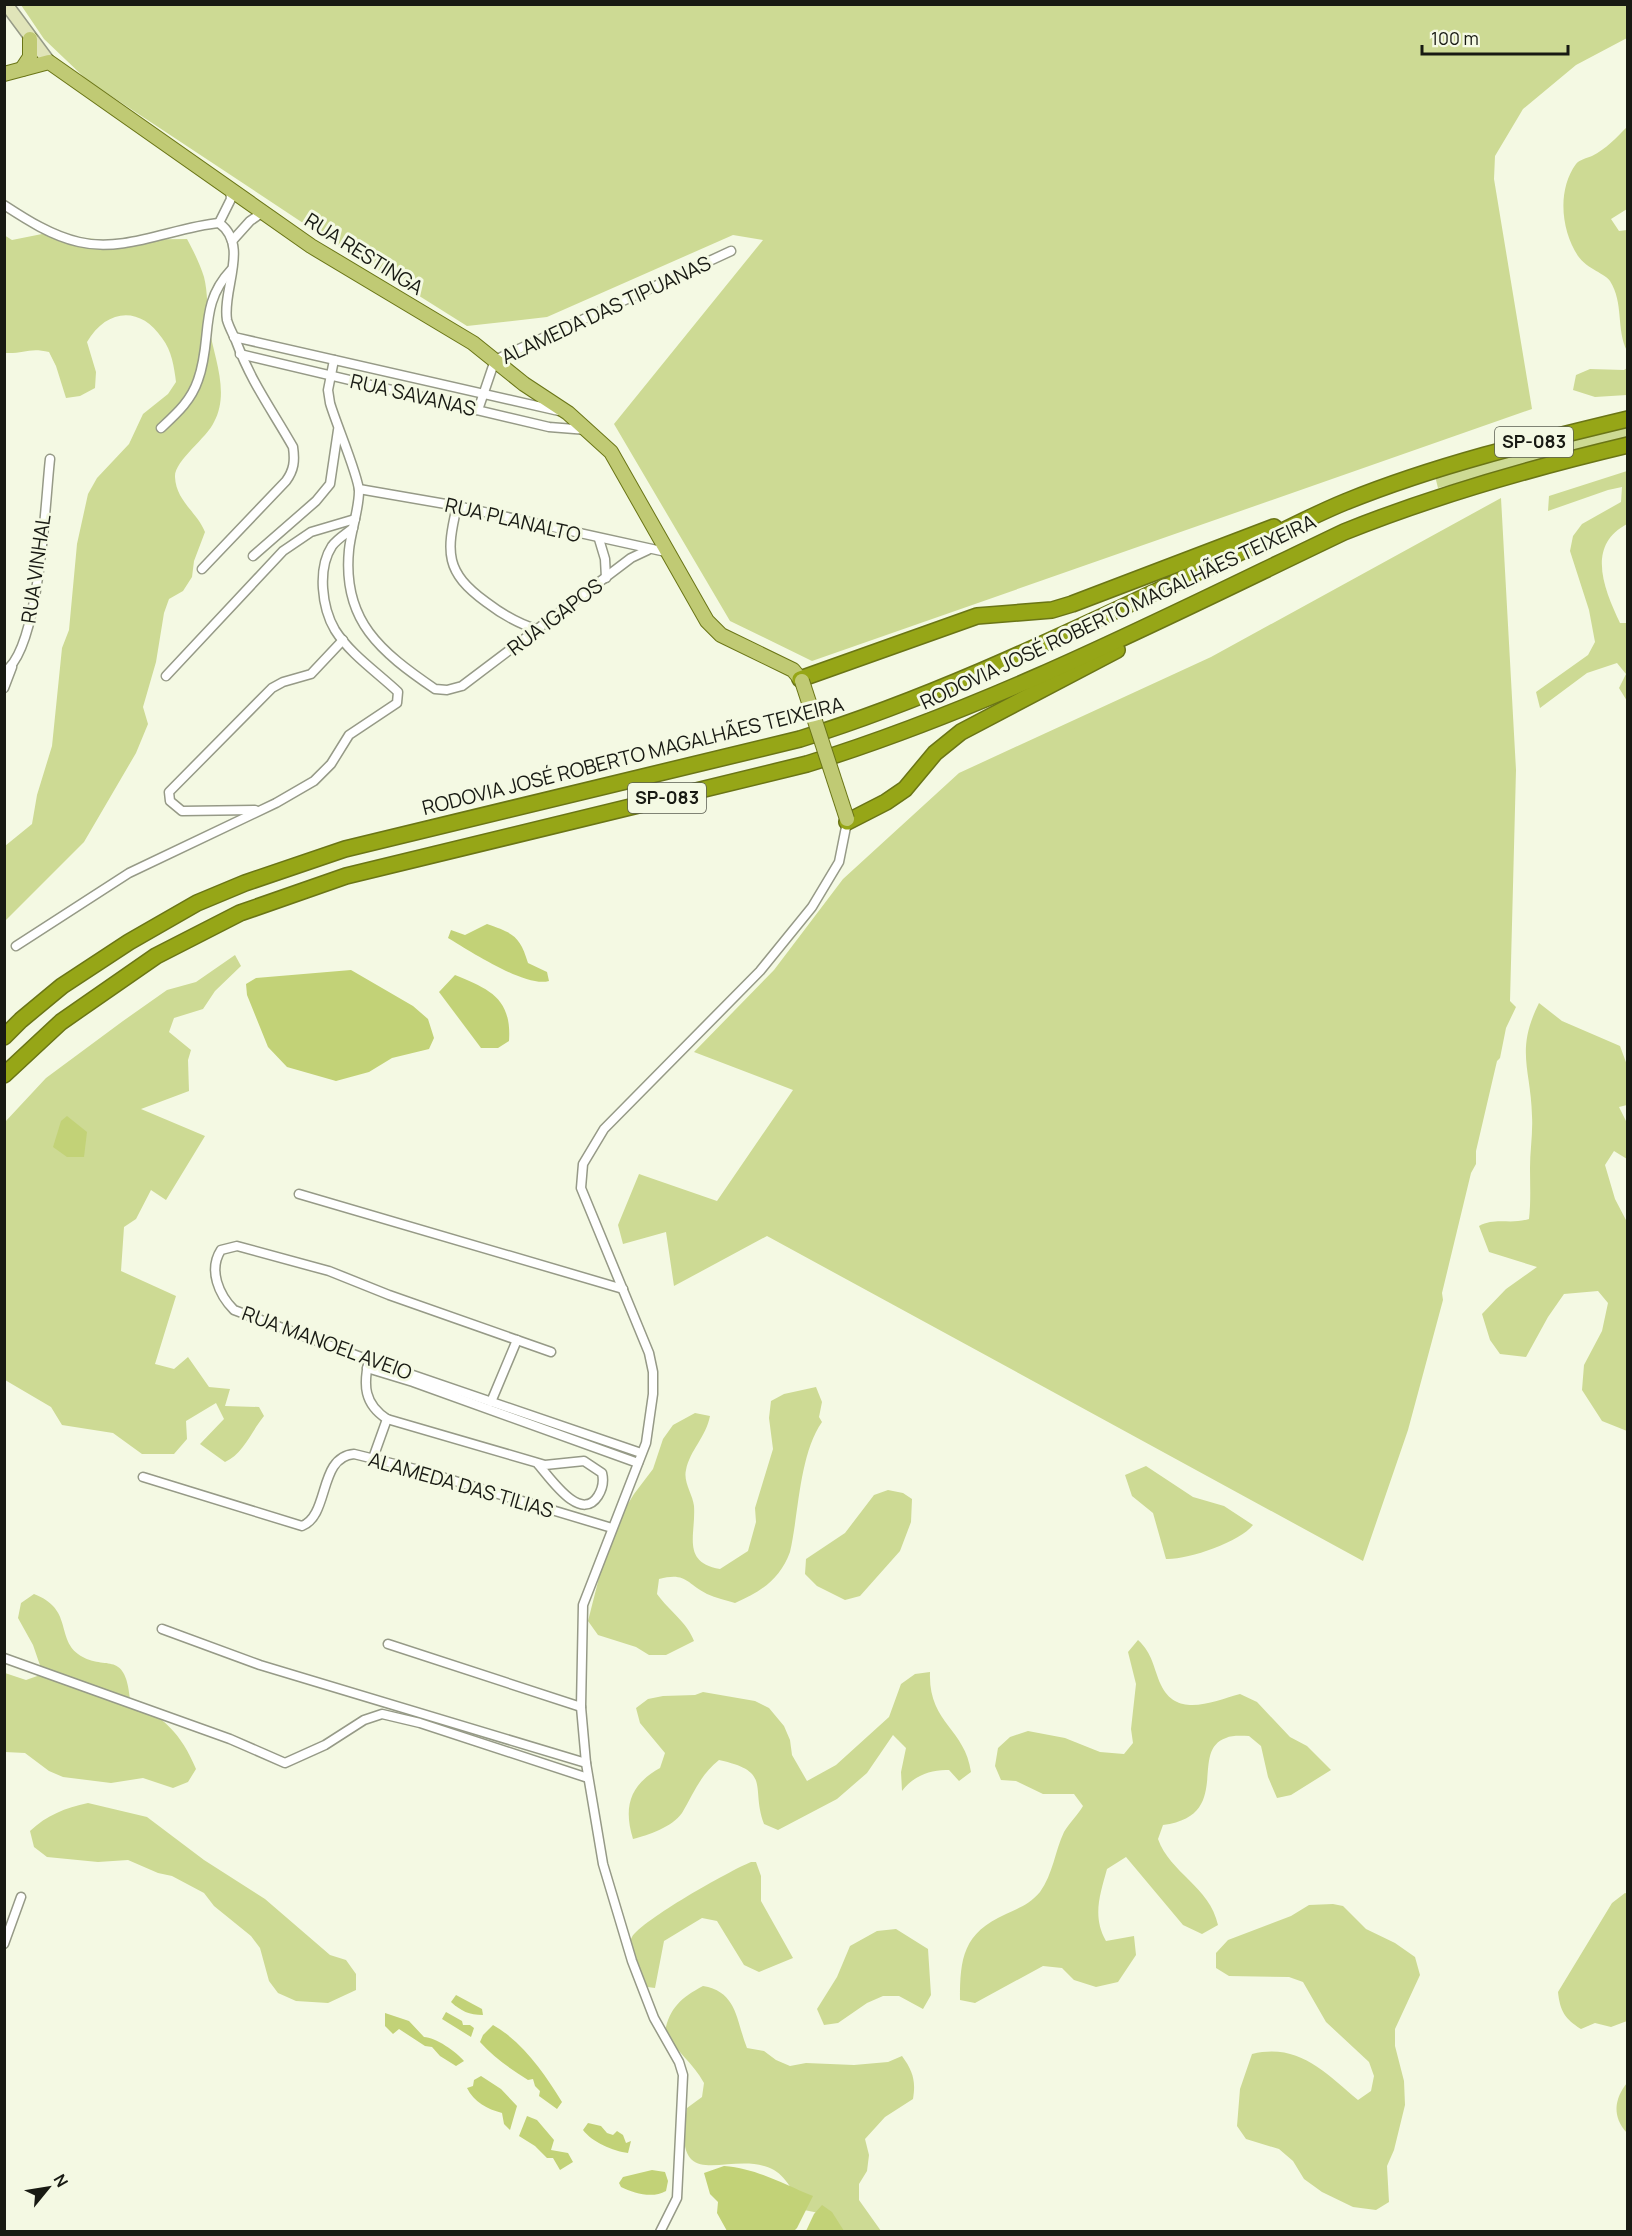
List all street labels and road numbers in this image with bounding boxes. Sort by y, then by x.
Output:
street label: RUA RESTINGA [300,206,429,301]
street label: ALAMEDA DAS TIPUANAS [497,249,715,370]
street label: RUA SAVANAS [348,367,478,422]
road number: SP-083 [1495,427,1573,457]
street label: RUA PLANALTO [443,491,584,548]
street label: RODOVIA JOSÉ ROBERTO MAGALHÃES TEIXEIRA [916,508,1320,715]
street label: RUA VINHAL [15,513,57,625]
street label: RUA IGAPOS [502,572,608,661]
street label: RODOVIA JOSÉ ROBERTO MAGALHÃES TEIXEIRA [419,690,847,821]
road number: SP-083 [628,783,706,813]
street label: RUA MANOEL AVEIO [239,1299,416,1386]
street label: ALAMEDA DAS TILIAS [366,1445,557,1524]

